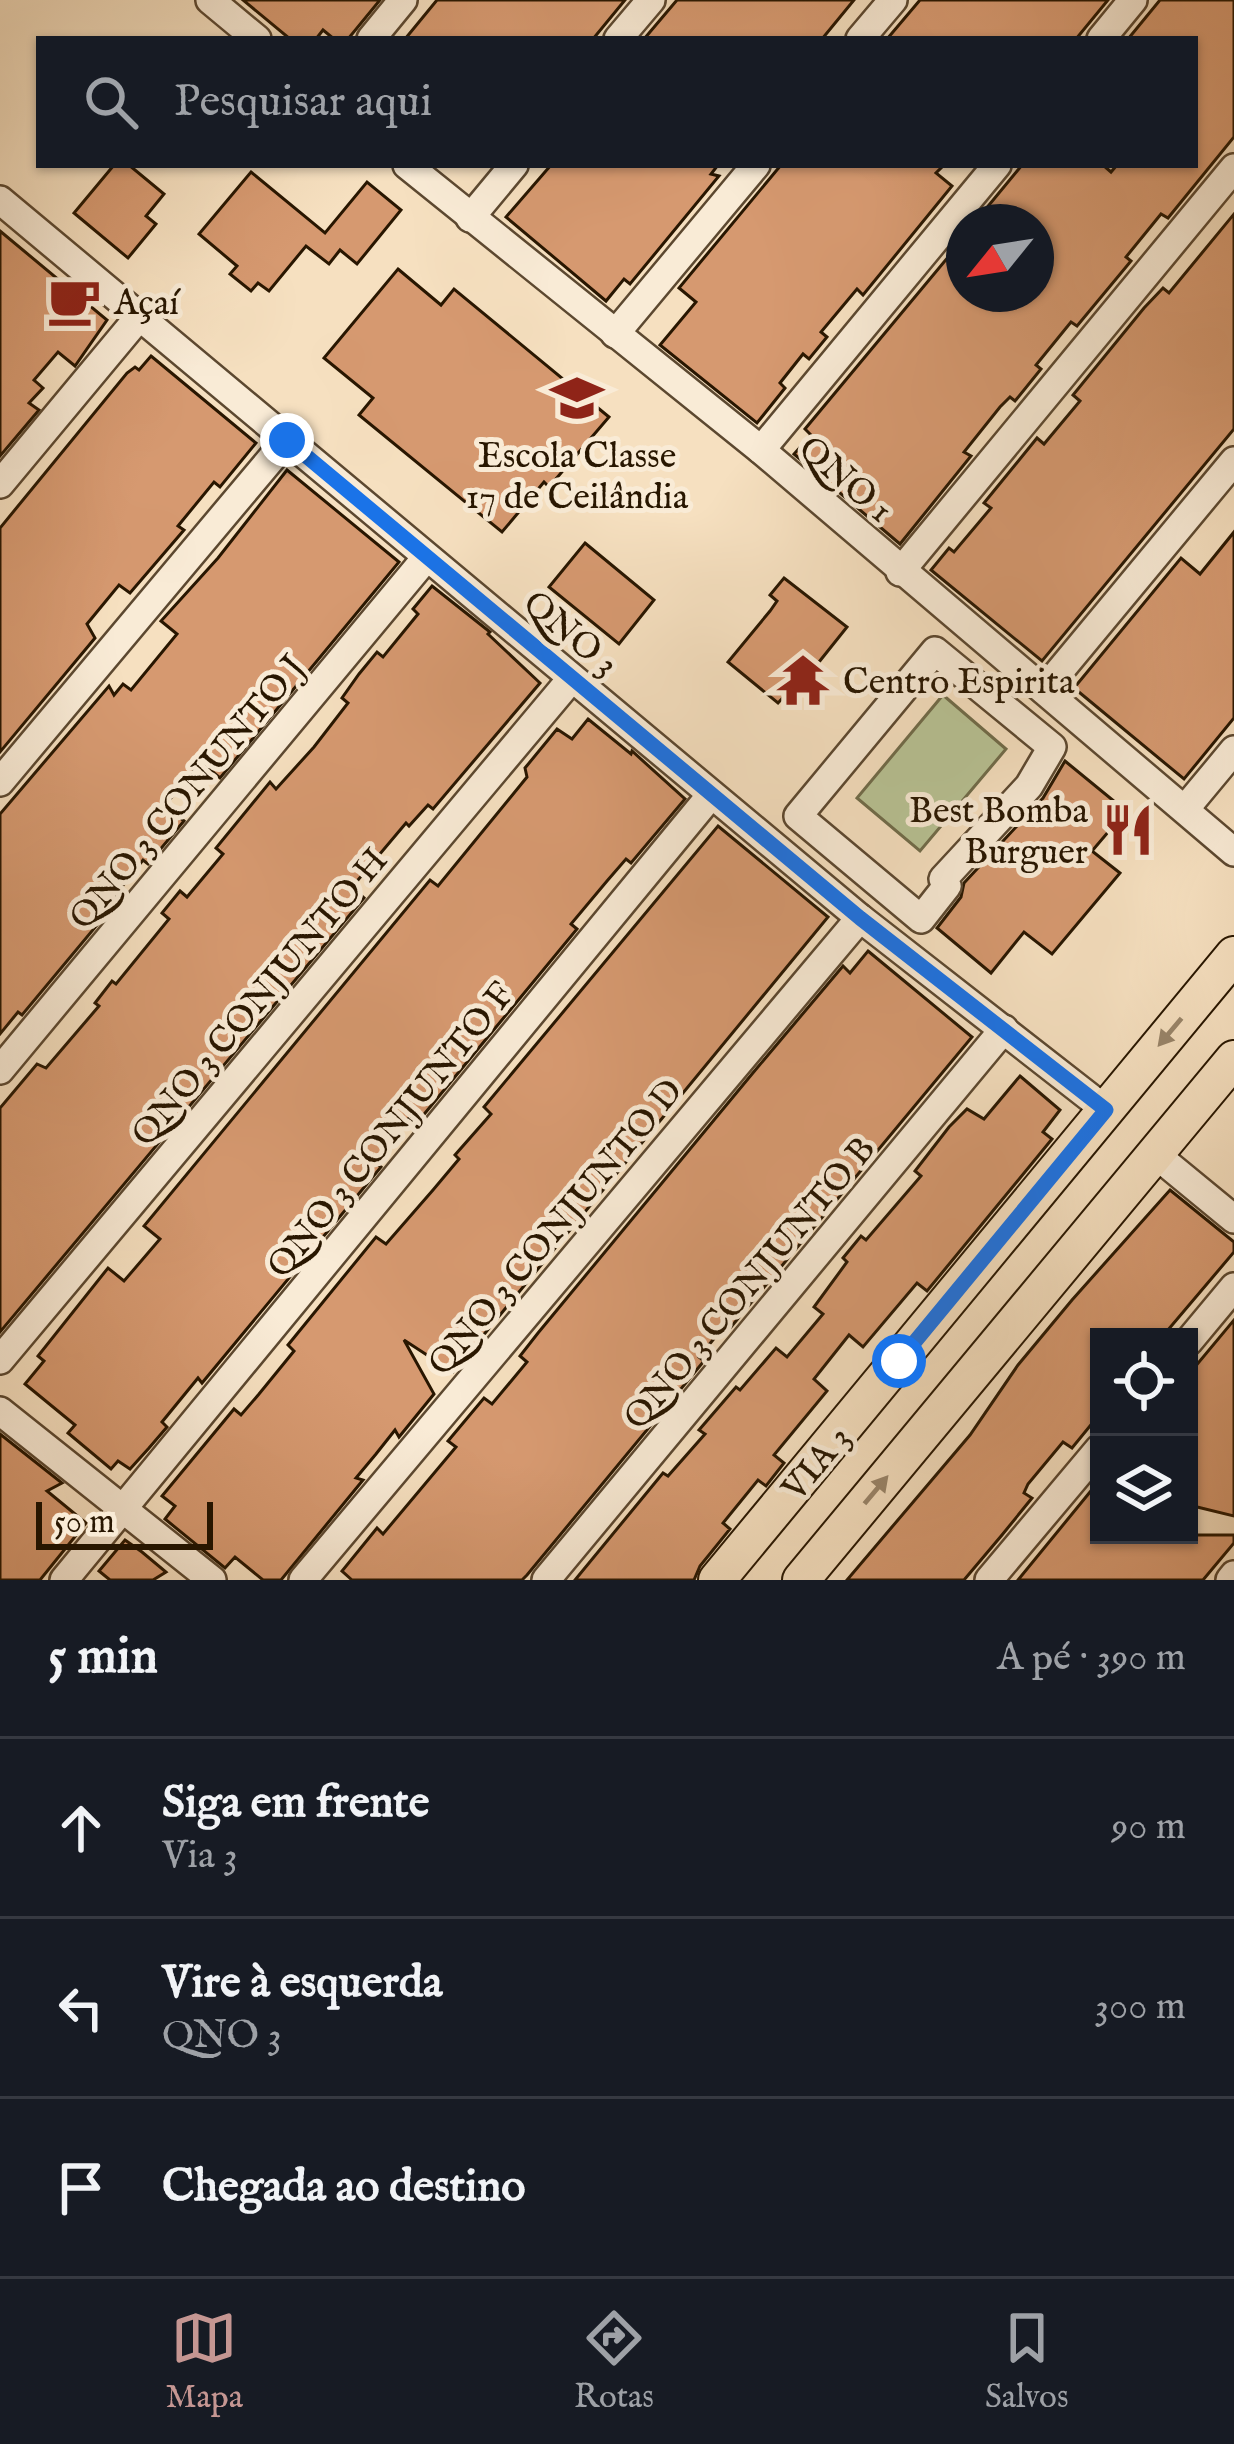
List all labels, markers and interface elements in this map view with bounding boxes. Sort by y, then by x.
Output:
search box [36,36,1198,168]
icon: search [78,69,144,135]
text: Pesquisar aqui [174,74,432,131]
north arrow [946,204,1054,312]
cafe icon: Açaí [45,272,103,330]
place label: Açaí [113,281,181,327]
school or university icon: Escola Classe 17 de Ceilândia [548,369,606,427]
route end [260,413,314,467]
street label: QNO 1 [788,427,902,534]
place label: Escola Classe 17 de Ceilândia [466,434,689,521]
street label: QNO 3 [513,581,627,687]
street label: QNO 3 CONUNTO J [60,646,317,940]
temple icon: Centro Espirita [774,651,832,709]
place label: Centro Espirita [843,660,1075,706]
place label: Best Bomba Burguer [909,789,1088,876]
restaurant icon: Best Bomba Burguer [1099,801,1157,859]
street label: QNO 3 CONJUNTO H [122,839,399,1157]
street label: QNO 3 CONJUNTO F [258,973,525,1288]
one-way arrow [1158,1017,1184,1048]
street label: QNO 3 CONJUNTO D [419,1070,694,1386]
street label: QNO 3 CONJUNTO B [614,1128,886,1440]
map controls [1090,1328,1198,1544]
button: locate [1090,1328,1198,1436]
route start [872,1334,926,1388]
street label: VIA 3 [772,1417,862,1512]
button: layers [1090,1436,1198,1544]
one-way arrow [863,1475,888,1506]
scale bar [36,1496,213,1549]
text: 50 m [54,1502,115,1544]
text: 5 min [48,1626,158,1691]
text: A pé · 390 m [997,1634,1186,1683]
text: Siga em frente [162,1775,429,1832]
icon: ahead [48,1795,114,1861]
text: 90 m [1111,1803,1186,1852]
text: Via 3 [162,1832,238,1881]
text: Vire à esquerda [162,1955,442,2012]
icon: left [48,1975,114,2041]
text: 300 m [1094,1983,1186,2032]
text: QNO 3 [162,2012,282,2061]
icon: arrive [48,2155,114,2221]
text: Chegada ao destino [162,2159,525,2216]
tab: Mapa [166,2305,243,2419]
tab: Rotas [574,2305,654,2419]
tab: Salvos [985,2305,1068,2419]

